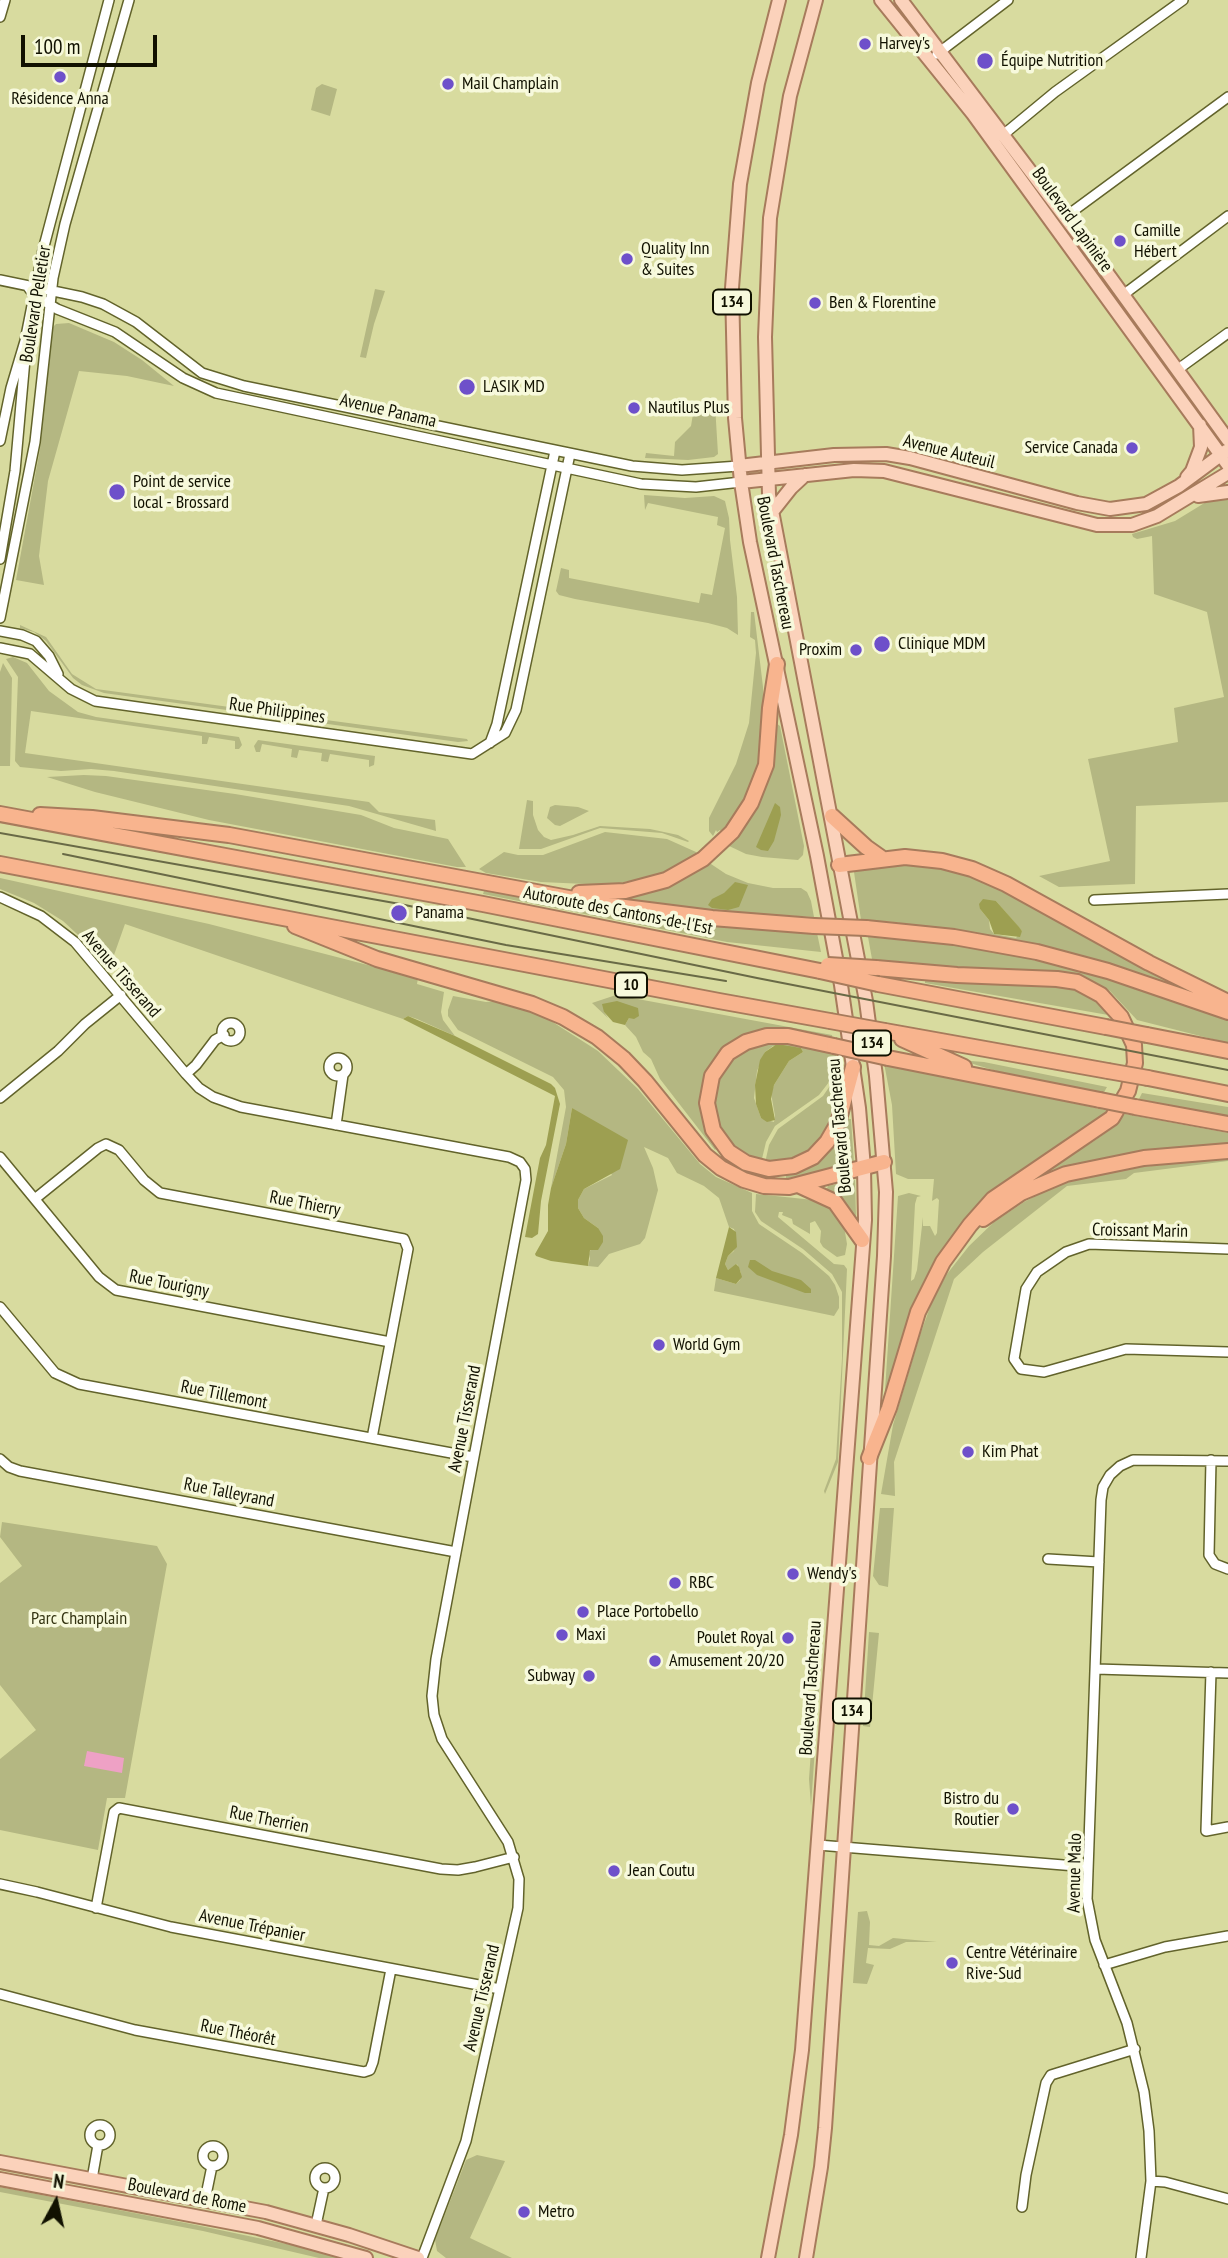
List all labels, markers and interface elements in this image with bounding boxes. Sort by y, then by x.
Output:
scale bar [24,21,161,65]
text: 100 m [34,33,80,60]
place label: Harvey's [879,33,930,55]
marker: Harvey's [857,36,873,52]
place label: Équipe Nutrition [1001,50,1103,72]
marker: Équipe Nutrition [975,51,995,71]
marker: Résidence Anna [52,69,68,85]
place label: Mail Champlain [462,73,559,95]
marker: Mail Champlain [440,76,456,92]
place label: Résidence Anna [11,88,109,110]
street label: Boulevard Lapinière [1027,164,1117,276]
place label: Camille Hébert [1134,220,1181,262]
marker: Camille Hébert [1112,233,1128,249]
place label: Quality Inn & Suites [641,238,709,280]
street label: Boulevard Pelletier [16,244,56,364]
marker: Quality Inn & Suites [619,251,635,267]
road number: 134 [713,290,751,314]
place label: Ben & Florentine [829,292,936,314]
marker: Ben & Florentine [807,295,823,311]
place label: LASIK MD [483,376,545,398]
marker: LASIK MD [457,377,477,397]
street label: Avenue Panama [338,389,438,433]
place label: Nautilus Plus [648,397,730,419]
marker: Nautilus Plus [626,400,642,416]
street label: Avenue Auteuil [901,430,997,474]
place label: Service Canada [1024,437,1118,459]
marker: Service Canada [1124,440,1140,456]
place label: Point de service local - Brossard [133,471,231,514]
marker: Point de service local - Brossard [107,482,127,502]
street label: Boulevard Taschereau [752,495,798,631]
place label: Clinique MDM [898,633,985,655]
marker: Clinique MDM [872,634,892,654]
place label: Proxim [799,639,842,661]
marker: Proxim [848,642,864,658]
street label: Rue Philippines [228,694,326,728]
street label: Autoroute des Cantons-de-l'Est [522,882,714,940]
place label: Panama [415,902,464,924]
marker: Panama [389,903,409,923]
street label: Avenue Tisserand [77,926,165,1022]
road number: 10 [615,973,647,998]
road number: 134 [853,1030,891,1056]
street label: Boulevard Taschereau [823,1058,857,1194]
street label: Rue Thierry [268,1187,342,1221]
street label: Croissant Marin [1092,1219,1188,1243]
street label: Rue Tourigny [127,1266,211,1302]
place label: World Gym [673,1334,740,1356]
marker: World Gym [651,1337,667,1353]
street label: Avenue Tisserand [444,1364,486,1474]
street label: Rue Tillemont [179,1376,269,1414]
place label: Kim Phat [982,1441,1039,1463]
marker: Kim Phat [960,1444,976,1460]
street label: Rue Talleyrand [182,1474,276,1512]
place label: Wendy's [807,1563,857,1585]
marker: Wendy's [785,1566,801,1582]
place label: RBC [689,1572,714,1594]
marker: RBC [667,1575,683,1591]
place label: Place Portobello [597,1601,699,1623]
marker: Place Portobello [575,1604,591,1620]
park label: Parc Champlain [31,1608,127,1630]
street label: Boulevard Taschereau [796,1620,826,1756]
place label: Maxi [576,1624,606,1646]
marker: Maxi [554,1627,570,1643]
place label: Poulet Royal [697,1627,774,1649]
marker: Poulet Royal [780,1630,796,1646]
place label: Amusement 20/20 [669,1650,784,1672]
marker: Amusement 20/20 [647,1653,663,1669]
place label: Subway [527,1665,575,1687]
marker: Subway [581,1668,597,1684]
road number: 134 [833,1698,871,1723]
place label: Bistro du Routier [943,1788,999,1830]
marker: Bistro du Routier [1005,1801,1021,1817]
street label: Rue Therrien [228,1802,310,1838]
street label: Avenue Malo [1064,1833,1086,1913]
place label: Jean Coutu [628,1860,695,1882]
marker: Jean Coutu [606,1863,622,1879]
street label: Avenue Trépanier [197,1905,307,1947]
place label: Centre Vétérinaire Rive-Sud [966,1942,1078,1984]
street label: Avenue Tisserand [459,1943,505,2053]
marker: Centre Vétérinaire Rive-Sud [944,1955,960,1971]
street label: Rue Théorêt [199,2015,277,2051]
north arrow [21,2167,91,2237]
text: N [52,2169,66,2194]
street label: Boulevard de Rome [126,2174,248,2218]
place label: Metro [538,2201,575,2223]
marker: Metro [516,2204,532,2220]

